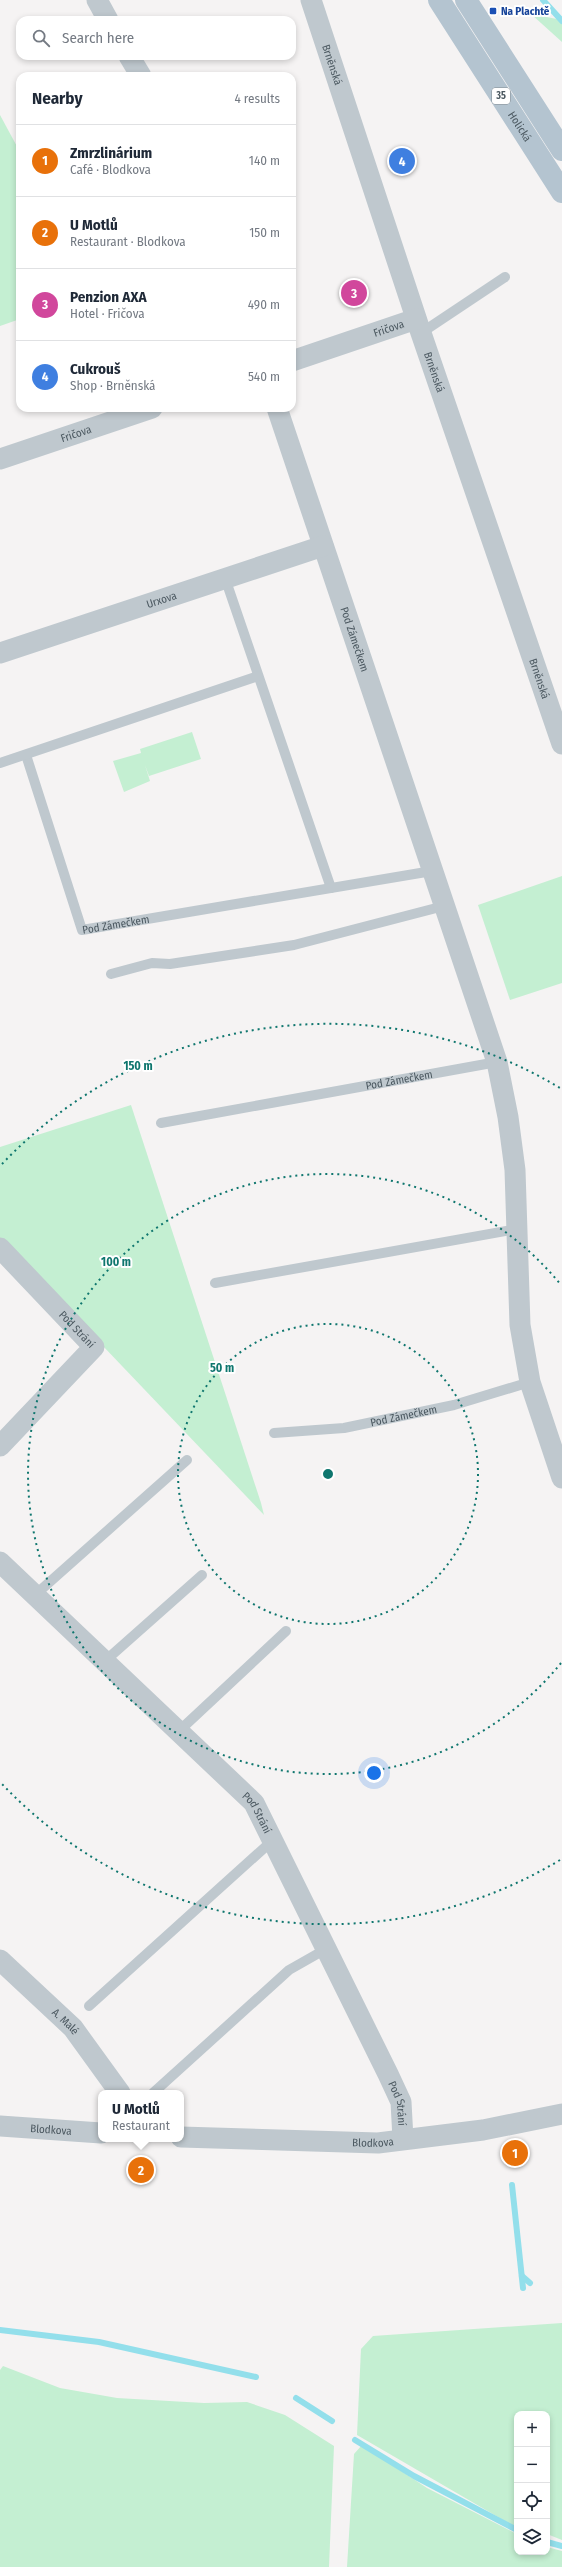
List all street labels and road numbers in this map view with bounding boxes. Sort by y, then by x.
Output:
street label: Brněnská [320,43,345,87]
road number: 35 [492,88,510,104]
street label: Holická [505,109,534,144]
street label: Fričova [372,317,406,339]
street label: Brněnská [421,350,447,394]
street label: Fričova [59,422,93,445]
street label: Urxova [145,589,178,611]
street label: Pod Zámečkem [338,605,372,673]
street label: Brněnská [527,657,553,701]
street label: Pod Zámečkem [81,912,150,936]
street label: Pod Zámečkem [365,1067,434,1092]
street label: Pod Strání [56,1308,98,1351]
street label: Pod Zámečkem [369,1402,438,1429]
street label: Pod Strání [240,1789,275,1836]
street label: A. Malé [50,2006,82,2037]
street label: Pod Strání [386,2079,409,2126]
street label: Blodkova [30,2122,72,2137]
street label: Blodkova [352,2135,394,2150]

